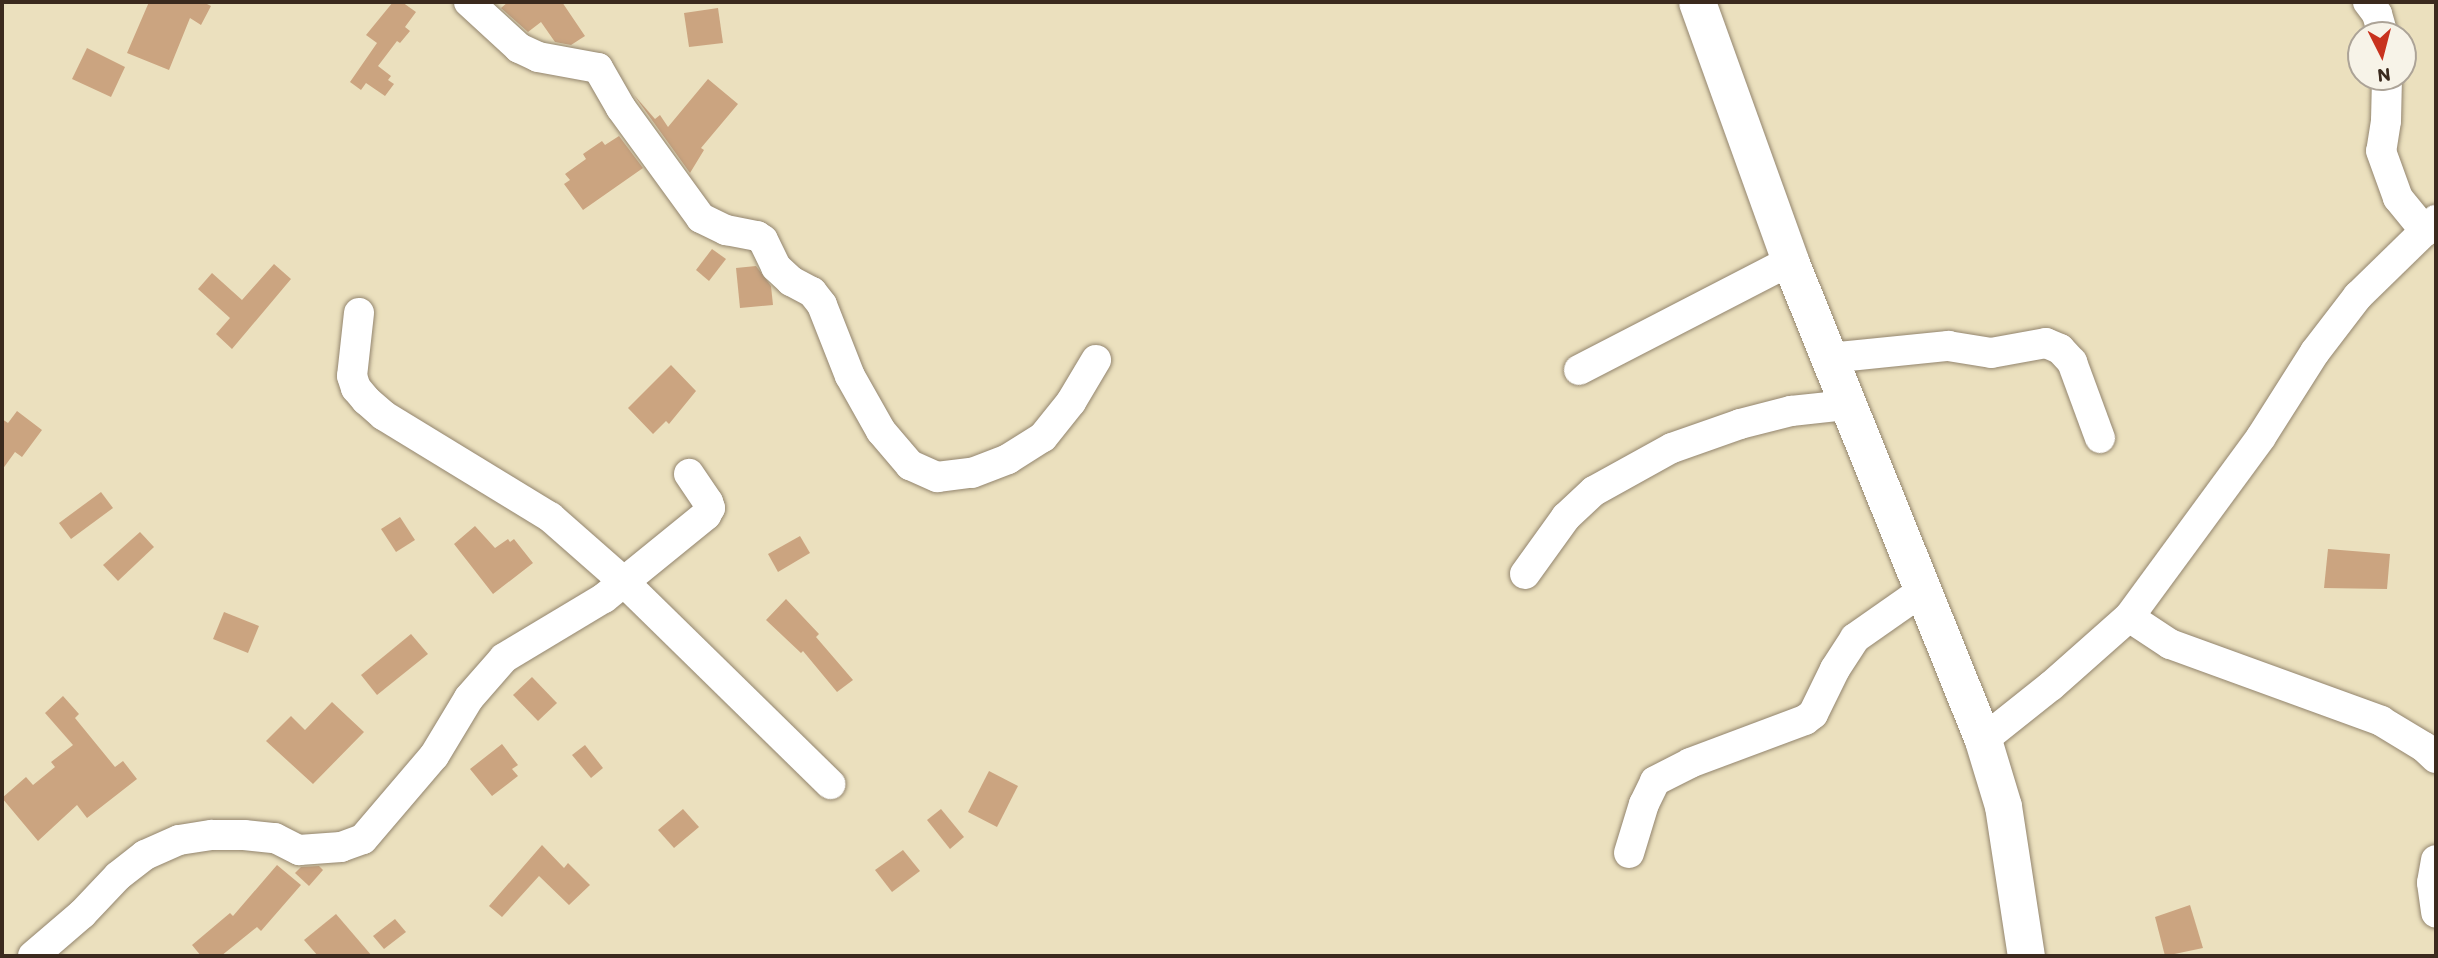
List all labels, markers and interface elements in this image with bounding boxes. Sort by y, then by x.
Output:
north arrow [2347,21,2417,91]
text: N [2376,63,2392,87]

